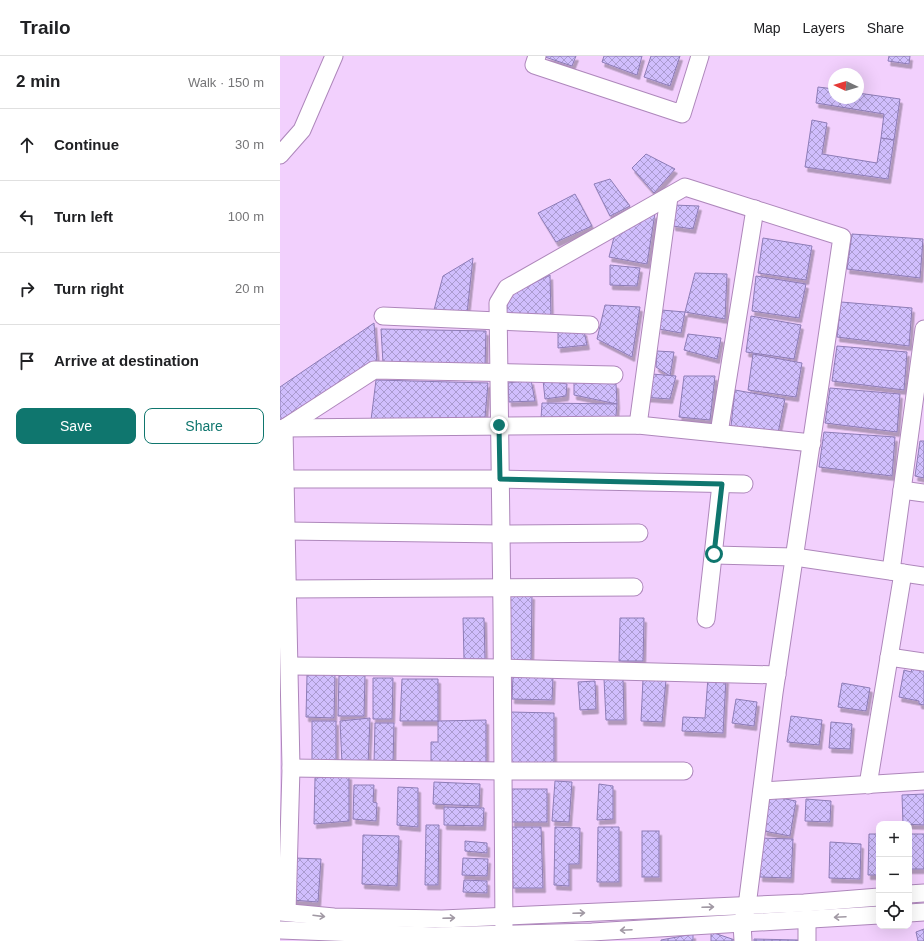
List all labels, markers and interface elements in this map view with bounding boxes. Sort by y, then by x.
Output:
text: Trailo [20,17,71,38]
text: Map [753,20,781,36]
text: Layers [803,20,845,36]
text: Share [867,20,904,36]
north arrow [828,68,864,104]
text: 2 min [16,72,60,91]
text: Walk · 150 m [188,75,264,90]
icon: ahead [16,134,38,156]
text: Continue [54,136,119,153]
text: 30 m [235,137,264,152]
icon: left [16,206,38,228]
text: Turn left [54,208,113,225]
text: 100 m [228,209,264,224]
icon: right [16,278,38,300]
text: Turn right [54,280,124,297]
text: 20 m [235,281,264,296]
icon: arrive [16,350,38,372]
text: Arrive at destination [54,352,199,369]
button: Save [16,408,136,444]
button: Share [144,408,264,444]
route end [490,416,508,434]
route start [705,545,723,563]
map controls [876,821,912,929]
button: + [876,821,912,857]
button: − [876,857,912,893]
button: locate [876,893,912,929]
one-way arrow [701,904,714,911]
one-way arrow [572,909,585,916]
one-way arrow [312,912,325,919]
one-way arrow [834,914,847,921]
one-way arrow [442,915,455,922]
one-way arrow [620,927,633,934]

